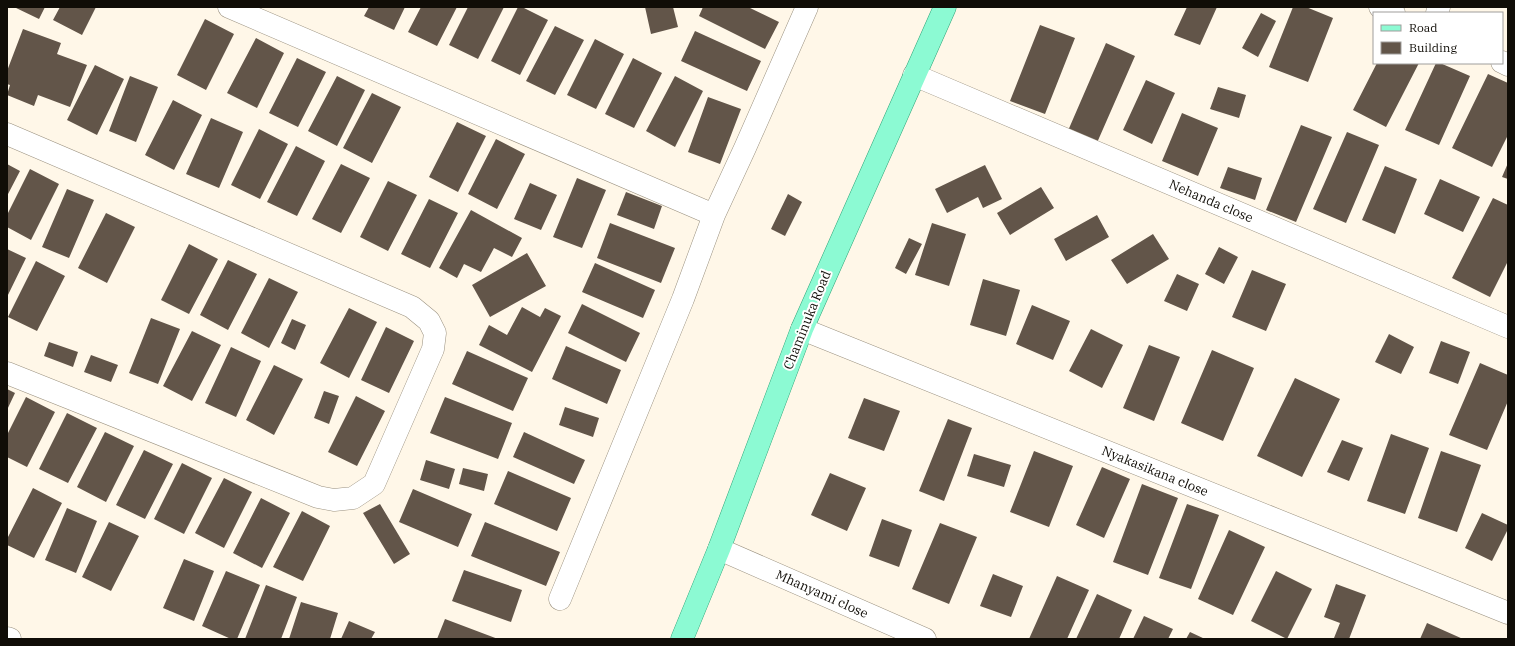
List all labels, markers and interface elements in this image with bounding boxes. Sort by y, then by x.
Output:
legend [1373,12,1503,64]
text: Road [1409,20,1438,35]
text: Building [1409,40,1457,55]
street label: Nehanda close [1166,176,1256,226]
street label: Chaminuka Road [779,268,835,372]
street label: Nyakasikana close [1099,442,1211,500]
street label: Mhanyami close [773,566,871,622]

